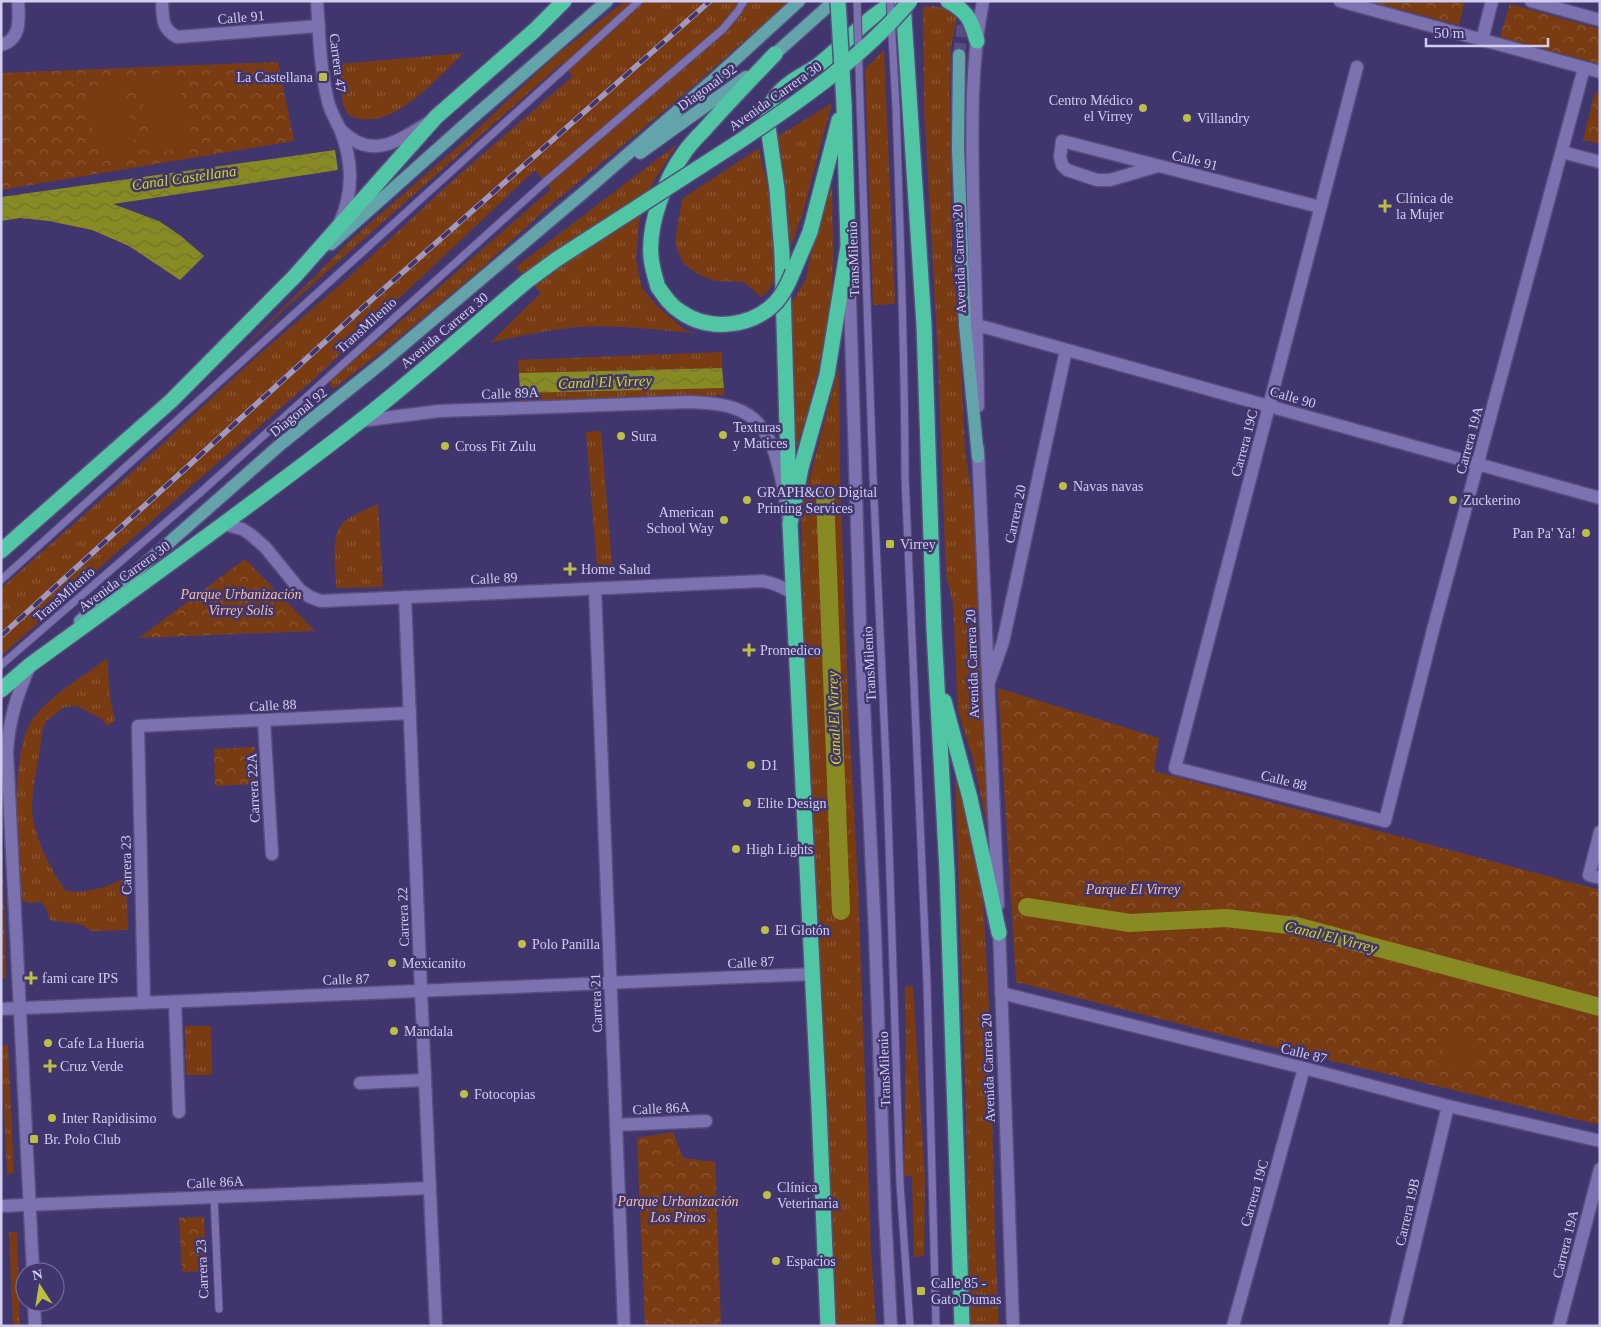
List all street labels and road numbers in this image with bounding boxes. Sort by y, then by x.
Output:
street label: Calle 91 [217,8,265,27]
street label: Carrera 47 [326,33,349,93]
street label: Avenida Carrera 30 [726,59,824,134]
street label: Diagonal 92 [675,61,740,114]
street label: Calle 91 [1170,148,1220,173]
street label: Avenida Carrera 20 [950,204,969,314]
street label: TransMilenio [845,221,862,297]
street label: Avenida Carrera 30 [398,289,491,371]
street label: TransMilenio [333,294,399,356]
street label: Calle 90 [1268,384,1318,411]
street label: Diagonal 92 [267,385,330,440]
street label: Calle 89A [481,385,540,402]
street label: Carrera 19A [1453,404,1486,476]
street label: Carrera 19C [1228,408,1261,478]
street label: Carrera 20 [1002,483,1029,545]
street label: Avenida Carrera 30 [76,538,173,615]
street label: TransMilenio [31,564,98,625]
street label: Calle 89 [470,570,518,587]
street label: Avenida Carrera 20 [963,609,982,719]
street label: TransMilenio [860,626,879,702]
street label: Calle 88 [249,697,297,714]
street label: Carrera 22A [244,752,263,823]
street label: Calle 88 [1259,768,1309,793]
street label: Carrera 23 [118,835,135,895]
street label: Carrera 22 [395,887,412,947]
street label: Calle 87 [727,954,775,971]
street label: Calle 87 [322,971,370,988]
street label: Carrera 21 [588,973,605,1033]
street label: Avenida Carrera 20 [979,1013,998,1123]
street label: TransMilenio [876,1031,893,1107]
street label: Calle 87 [1279,1041,1329,1066]
street label: Calle 86A [632,1099,691,1117]
street label: Carrera 19C [1238,1158,1271,1228]
street label: Calle 86A [186,1173,245,1191]
street label: Carrera 19B [1392,1177,1423,1247]
street label: Carrera 19A [1550,1208,1581,1280]
street label: Carrera 23 [193,1239,212,1299]

